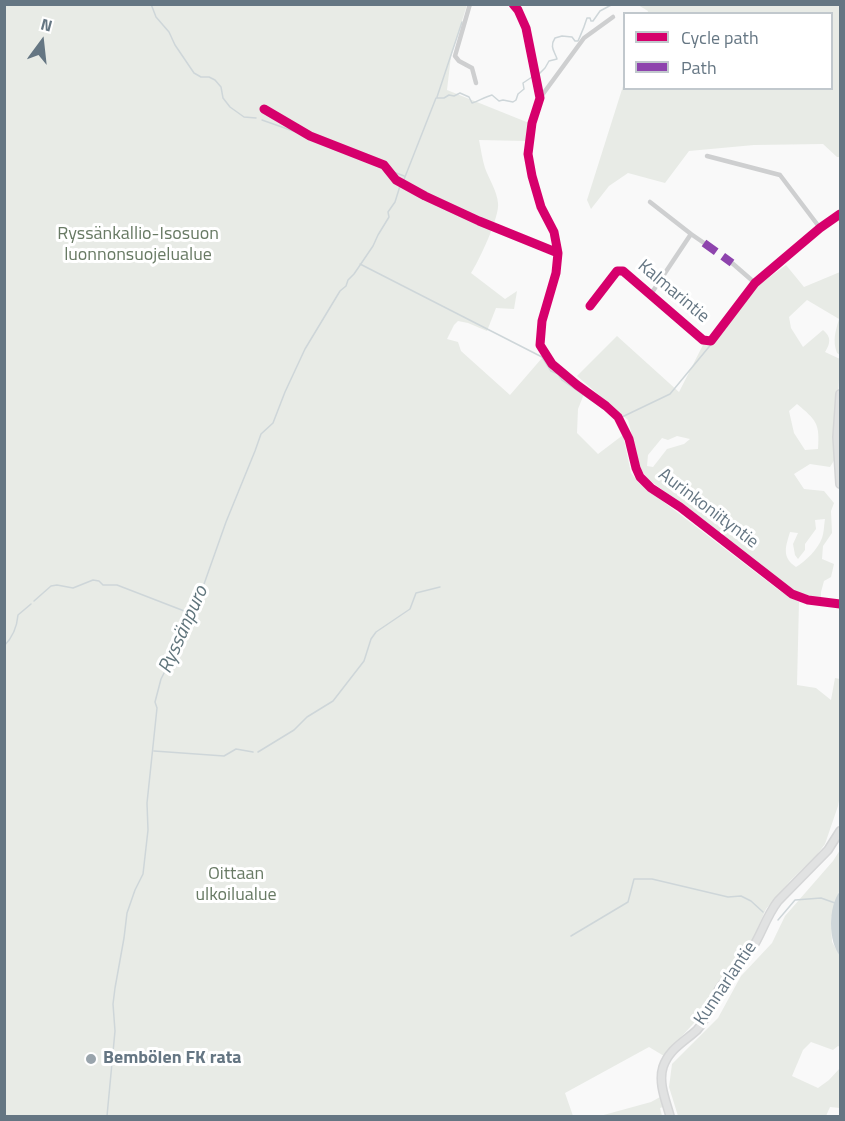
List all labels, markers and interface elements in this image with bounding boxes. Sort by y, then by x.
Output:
north arrow [12,12,72,72]
text: N [38,12,55,38]
legend [623,12,833,90]
text: Cycle path [681,24,759,51]
text: Path [681,54,717,81]
park label: Ryssänkallio-Isosuon luonnonsuojelualue [57,224,219,266]
street label: Kalmarintie [633,256,713,328]
street label: Aurinkoniityntie [654,464,762,554]
water label: Ryssänpuro [154,583,214,677]
park label: Oittaan ulkoilualue [195,864,277,906]
street label: Kunnarlantie [690,938,762,1030]
place label: Bembölen FK rata [103,1048,241,1070]
marker: Bembölen FK rata [84,1052,98,1066]

